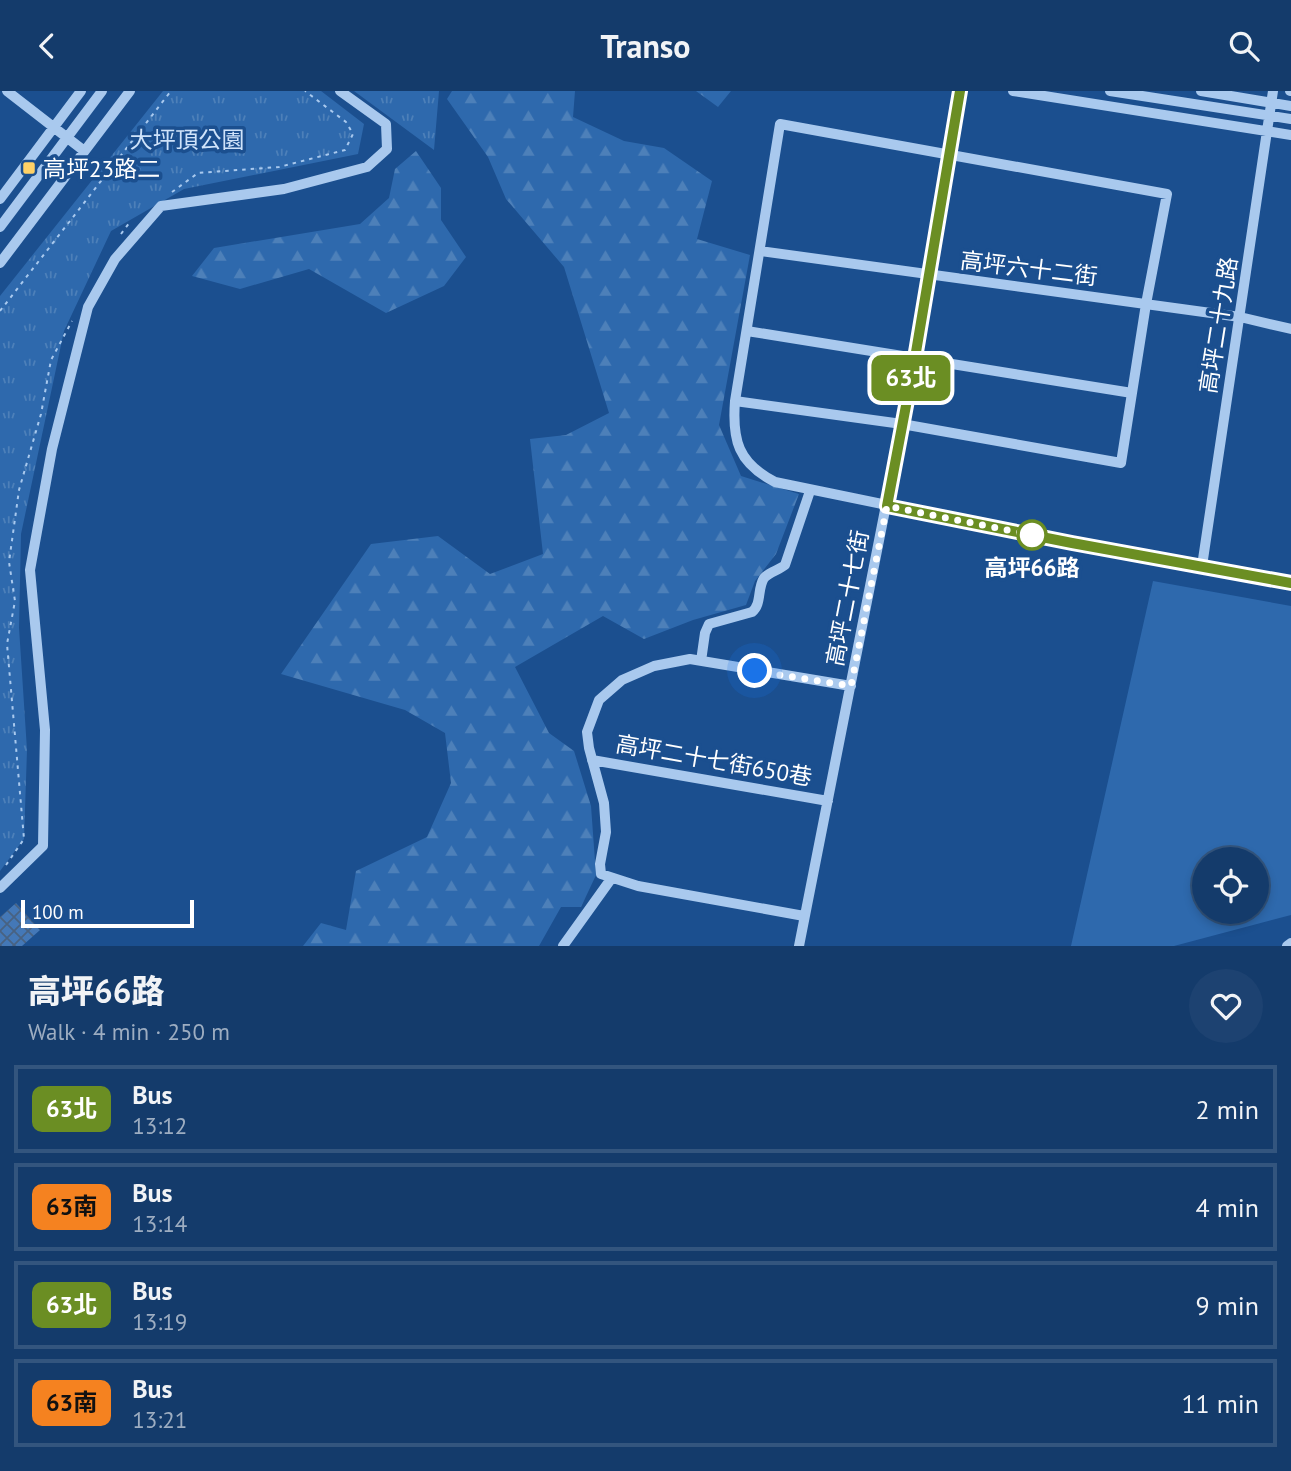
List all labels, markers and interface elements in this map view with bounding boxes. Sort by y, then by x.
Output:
text: Transo [600,25,691,67]
icon: back [28,27,66,65]
icon: search [1225,27,1263,65]
park label: 大坪頂公園 [130,125,245,154]
place label: 高坪23路二 [43,154,160,183]
marker: 高坪23路二 [21,160,37,176]
street label: 高坪六十二街 [959,245,1099,291]
street label: 高坪二十九路 [1193,255,1243,395]
line badge: 63北 [871,355,951,401]
text: 63北 [885,362,937,393]
marker: 高坪66路 [1017,520,1047,550]
street label: 高坪二十七街 [820,528,874,668]
place label: 高坪66路 [984,553,1080,582]
your location [737,653,772,688]
street label: 高坪二十七街650巷 [614,728,814,792]
map controls [1192,847,1269,924]
button: locate [1192,847,1269,924]
scale bar [21,897,194,929]
text: 100 m [32,900,84,924]
text: 高坪66路 [28,969,164,1012]
button: heart [1189,969,1263,1043]
text: Walk · 4 min · 250 m [28,1017,230,1046]
text: Bus [132,1078,173,1111]
text: 63北 [46,1093,97,1124]
text: 2 min [1196,1093,1259,1126]
text: 13:12 [132,1111,187,1140]
text: Bus [132,1176,173,1209]
text: 63南 [46,1191,97,1222]
text: 4 min [1196,1191,1259,1224]
text: 13:14 [132,1209,187,1238]
text: Bus [132,1274,173,1307]
text: 63北 [46,1289,97,1320]
text: 9 min [1196,1289,1259,1322]
text: 13:19 [132,1307,187,1336]
text: Bus [132,1372,173,1405]
text: 63南 [46,1387,97,1418]
text: 11 min [1181,1387,1259,1420]
text: 13:21 [132,1405,187,1434]

